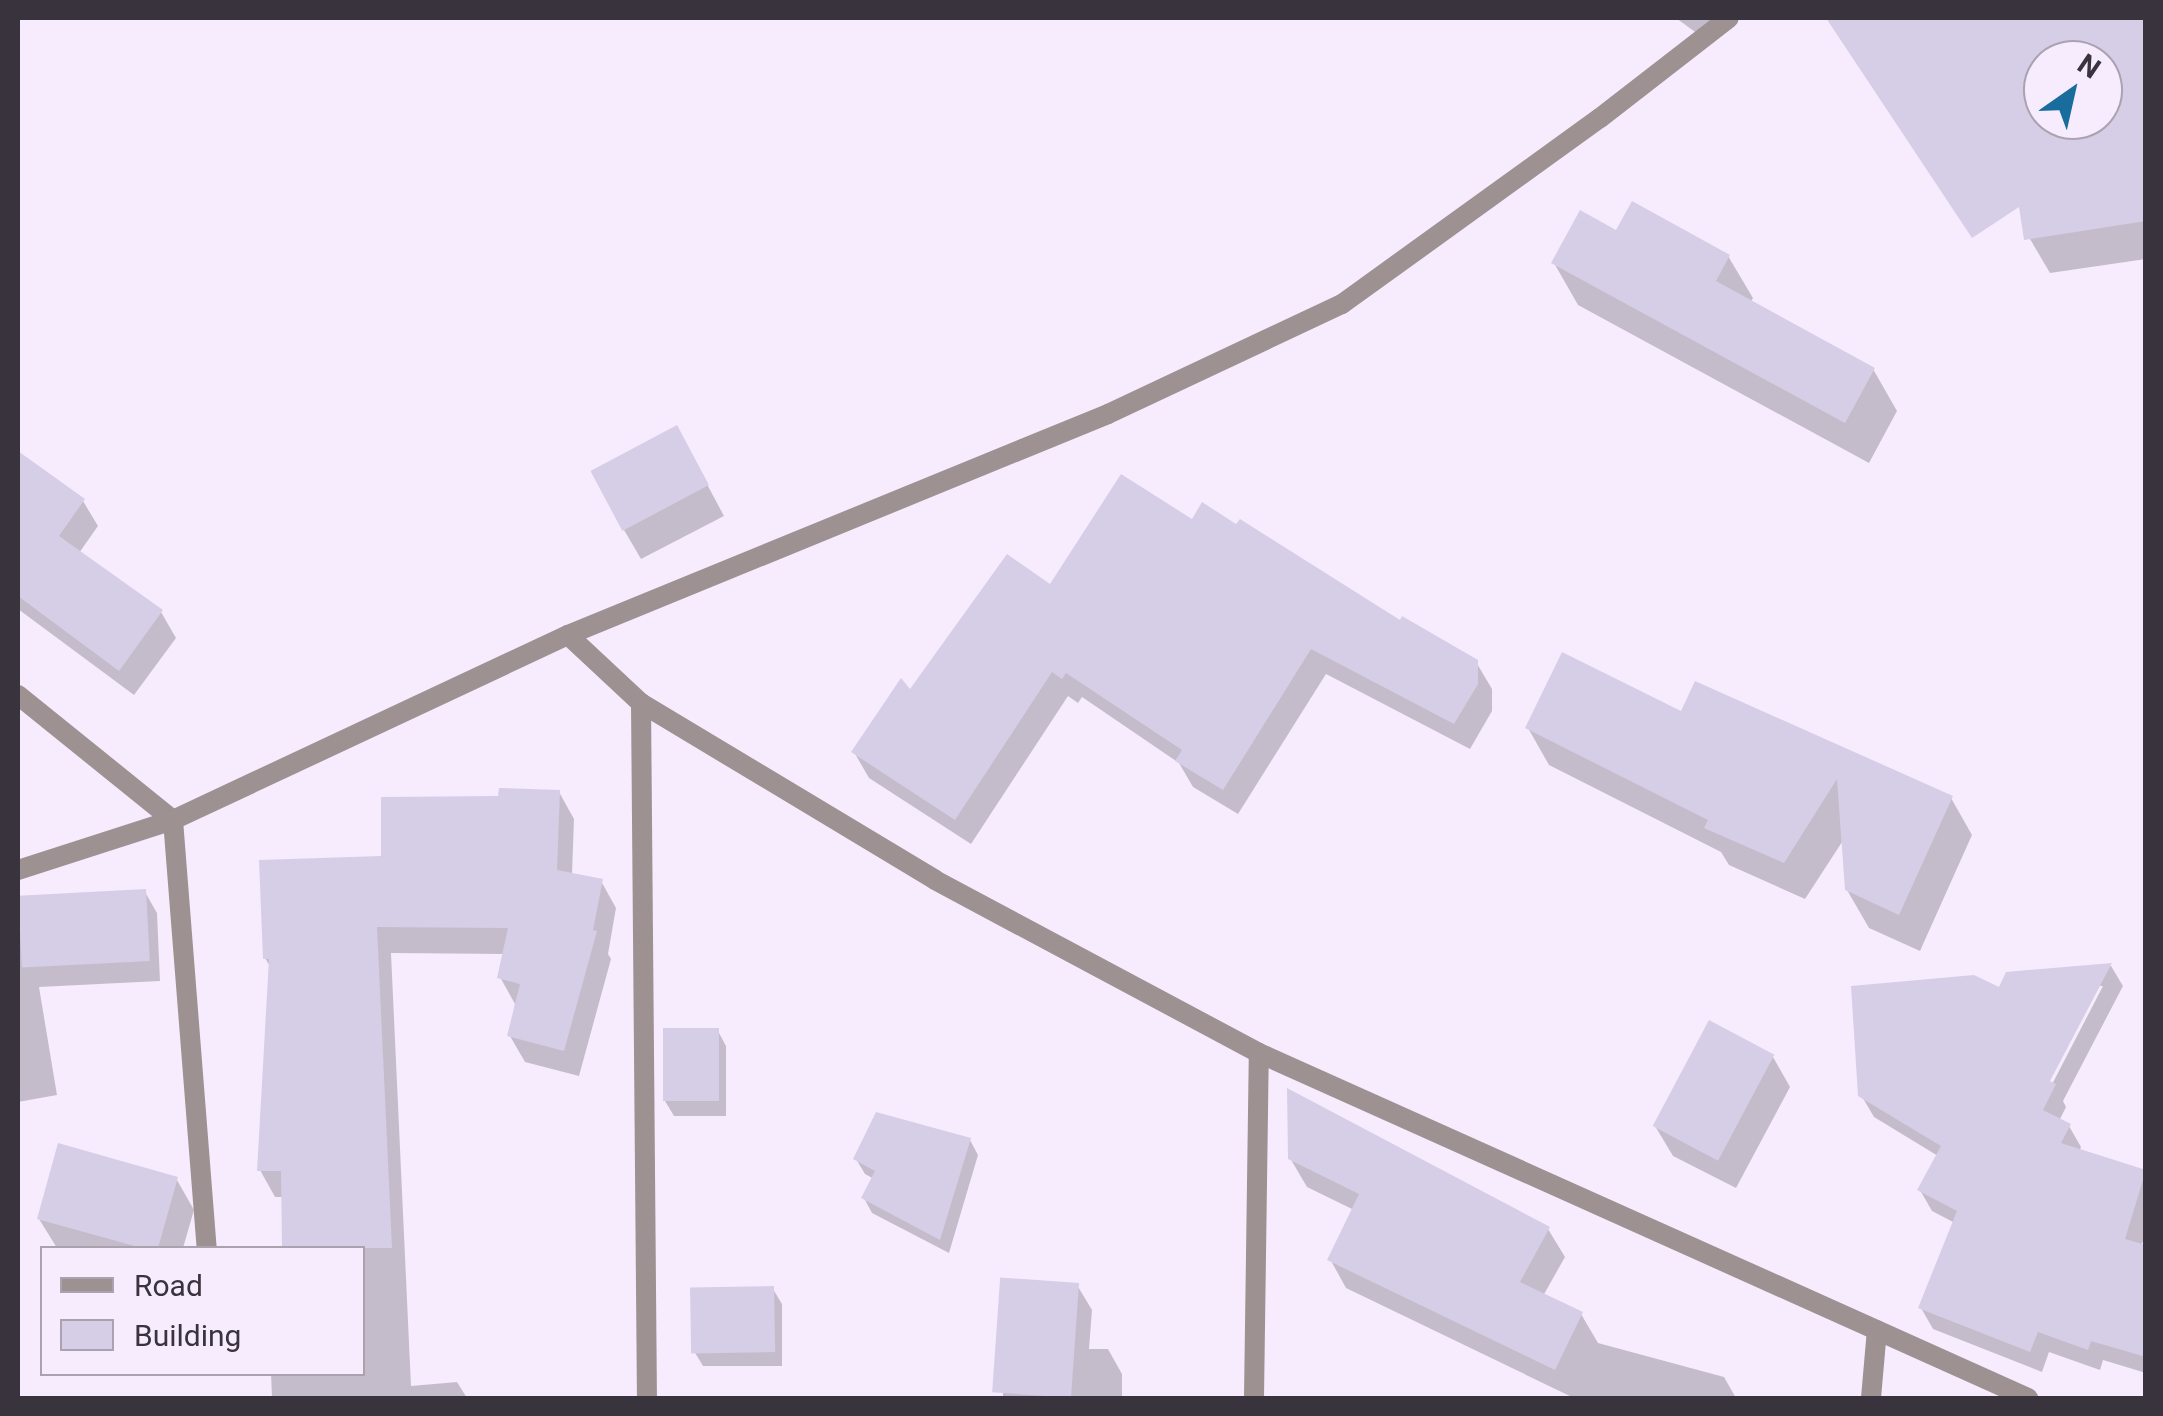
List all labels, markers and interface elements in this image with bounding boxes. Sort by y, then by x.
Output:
north arrow [2023,40,2123,140]
text: N [2072,47,2106,86]
legend [40,1246,365,1376]
text: Road [134,1268,203,1303]
text: Building [134,1318,241,1353]

